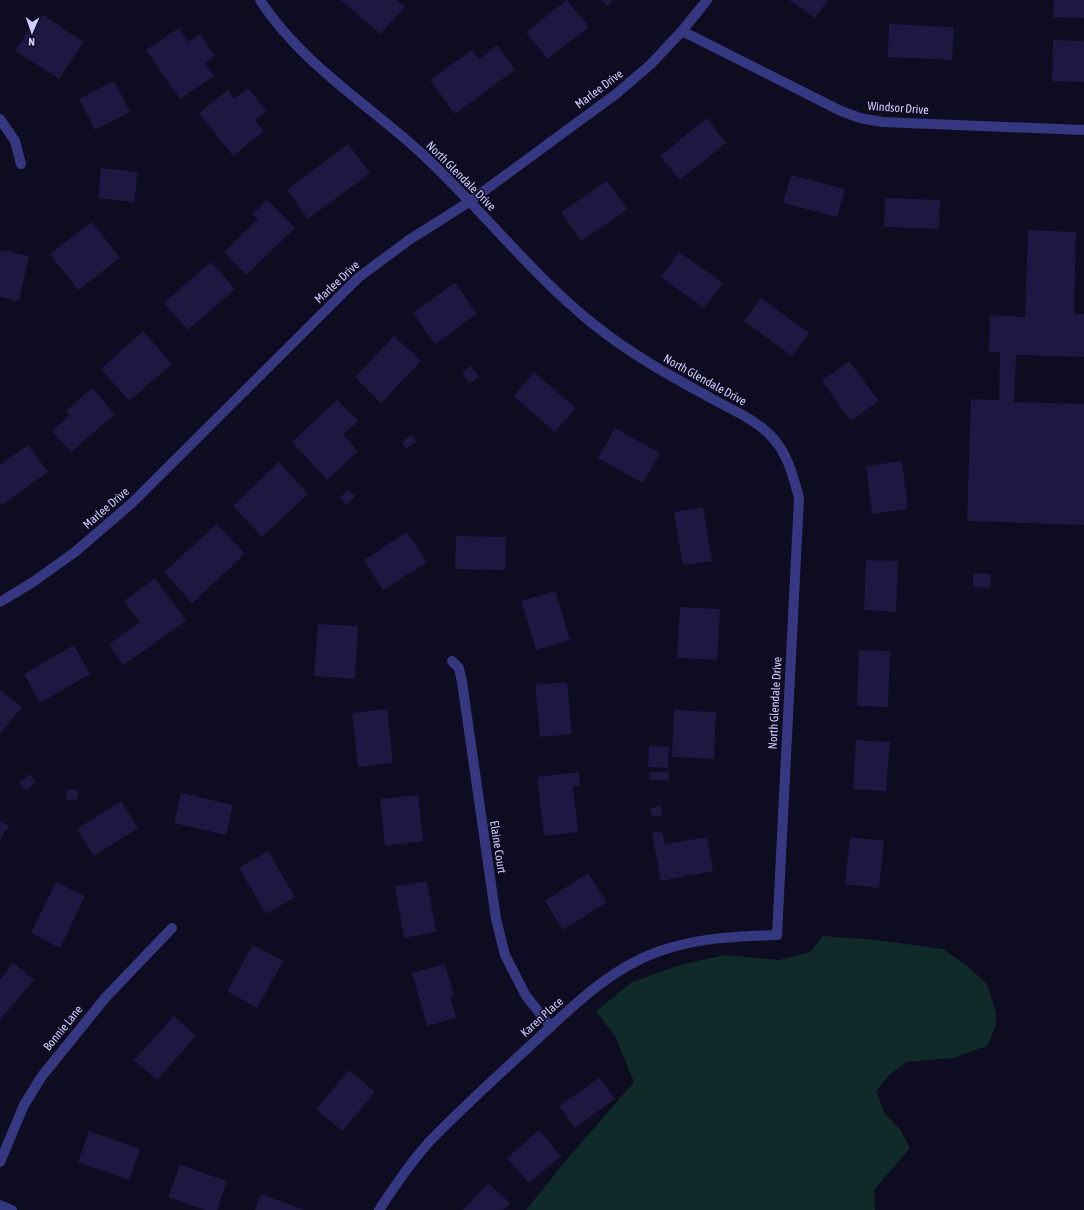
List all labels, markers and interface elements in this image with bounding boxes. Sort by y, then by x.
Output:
north arrow [12,12,52,52]
text: N [28,36,35,48]
street label: Marlee Drive [572,67,626,111]
street label: Windsor Drive [867,99,929,117]
street label: North Glendale Drive [423,138,499,214]
street label: Marlee Drive [312,258,362,306]
street label: North Glendale Drive [661,351,749,409]
street label: Marlee Drive [80,484,132,532]
street label: North Glendale Drive [766,656,784,750]
street label: Elaine Court [487,820,509,875]
street label: Karen Place [518,994,566,1040]
street label: Bonnie Lane [40,1002,86,1054]

